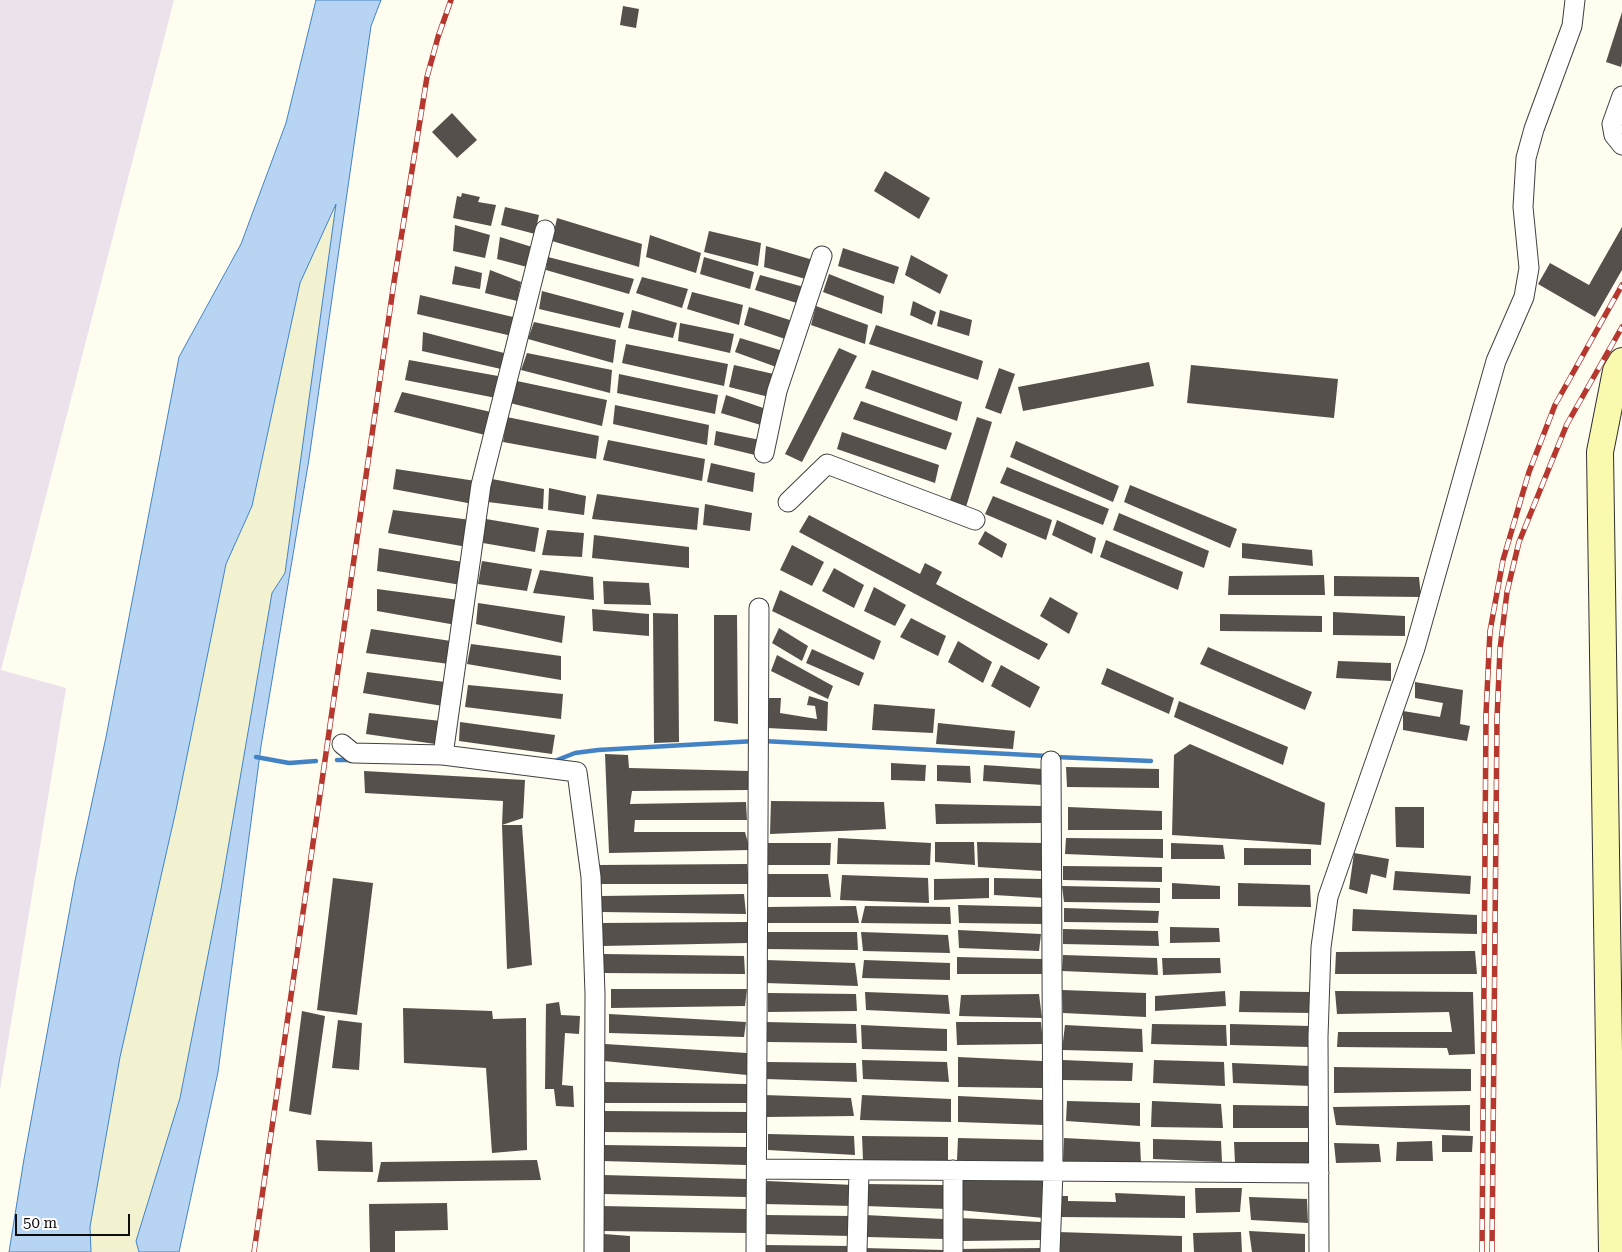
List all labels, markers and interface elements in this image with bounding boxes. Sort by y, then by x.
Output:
scale bar [18,1204,132,1236]
text: 50 m [23,1214,57,1232]

